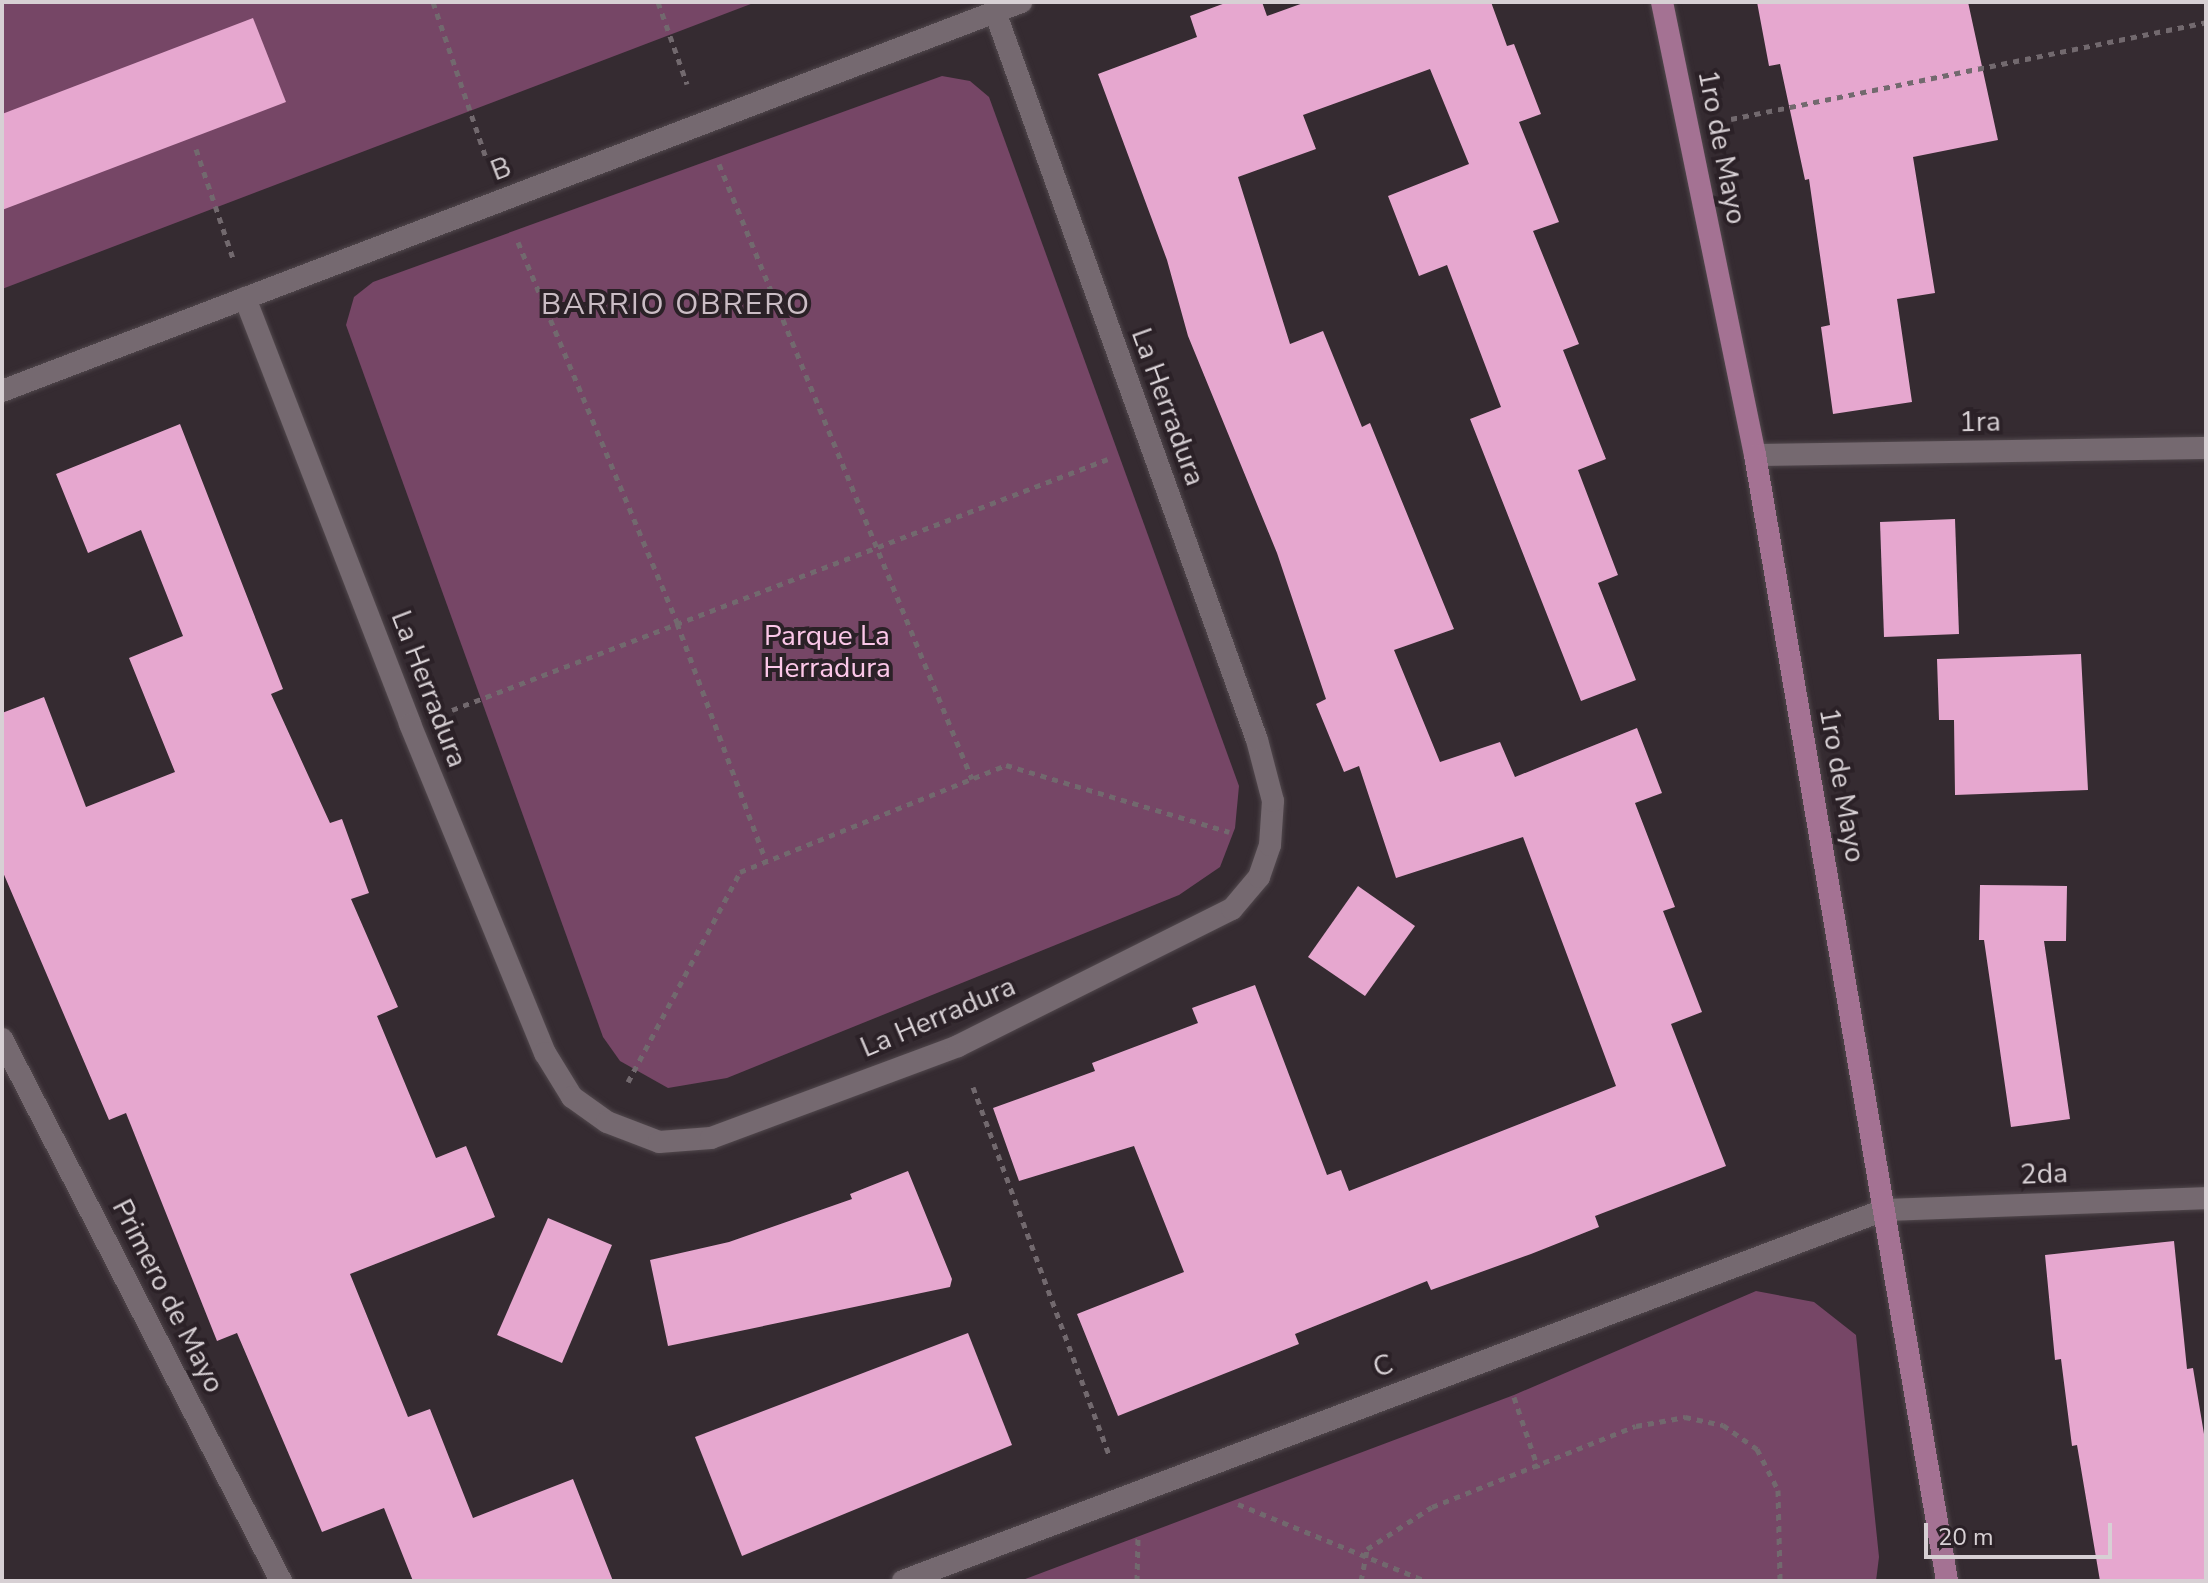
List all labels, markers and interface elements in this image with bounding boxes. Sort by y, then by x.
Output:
street label: 1ro de Mayo [1691,67,1753,227]
street label: B [486,150,516,188]
district label: BARRIO OBRERO [541,287,811,323]
street label: La Herradura [1124,324,1212,490]
street label: 1ra [1959,405,2001,439]
street label: La Herradura [384,606,474,772]
park label: Parque La Herradura [763,619,891,685]
street label: 1ro de Mayo [1812,705,1872,865]
street label: La Herradura [856,969,1020,1065]
street label: 2da [2019,1156,2069,1192]
street label: Primero de Mayo [105,1194,231,1398]
street label: C [1368,1347,1398,1385]
scale bar [1928,1507,2116,1557]
text: 20 m [1938,1521,1994,1553]

